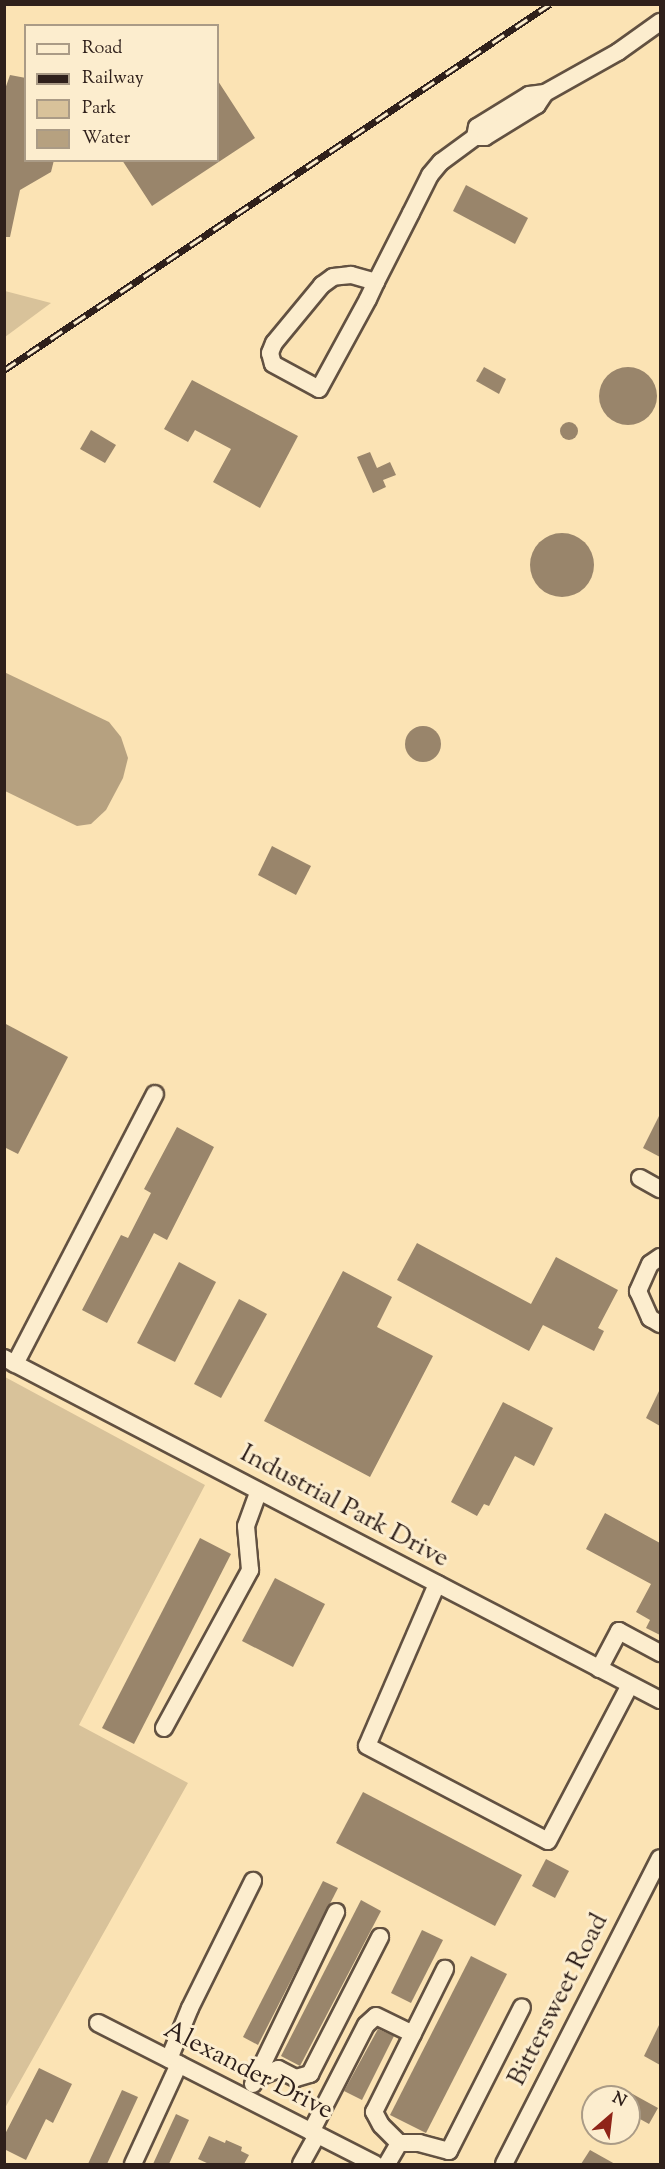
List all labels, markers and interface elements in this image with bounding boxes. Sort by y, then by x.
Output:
legend [24,24,219,162]
text: Road [82,36,122,62]
text: Railway [82,66,144,92]
text: Park [82,96,116,122]
text: Water [82,126,130,152]
street label: Industrial Park Drive [234,1439,454,1575]
street label: Bittersweet Road [502,1909,616,2091]
street label: Alexander Drive [158,2015,338,2127]
north arrow [581,2085,641,2145]
text: N [608,2087,630,2114]

